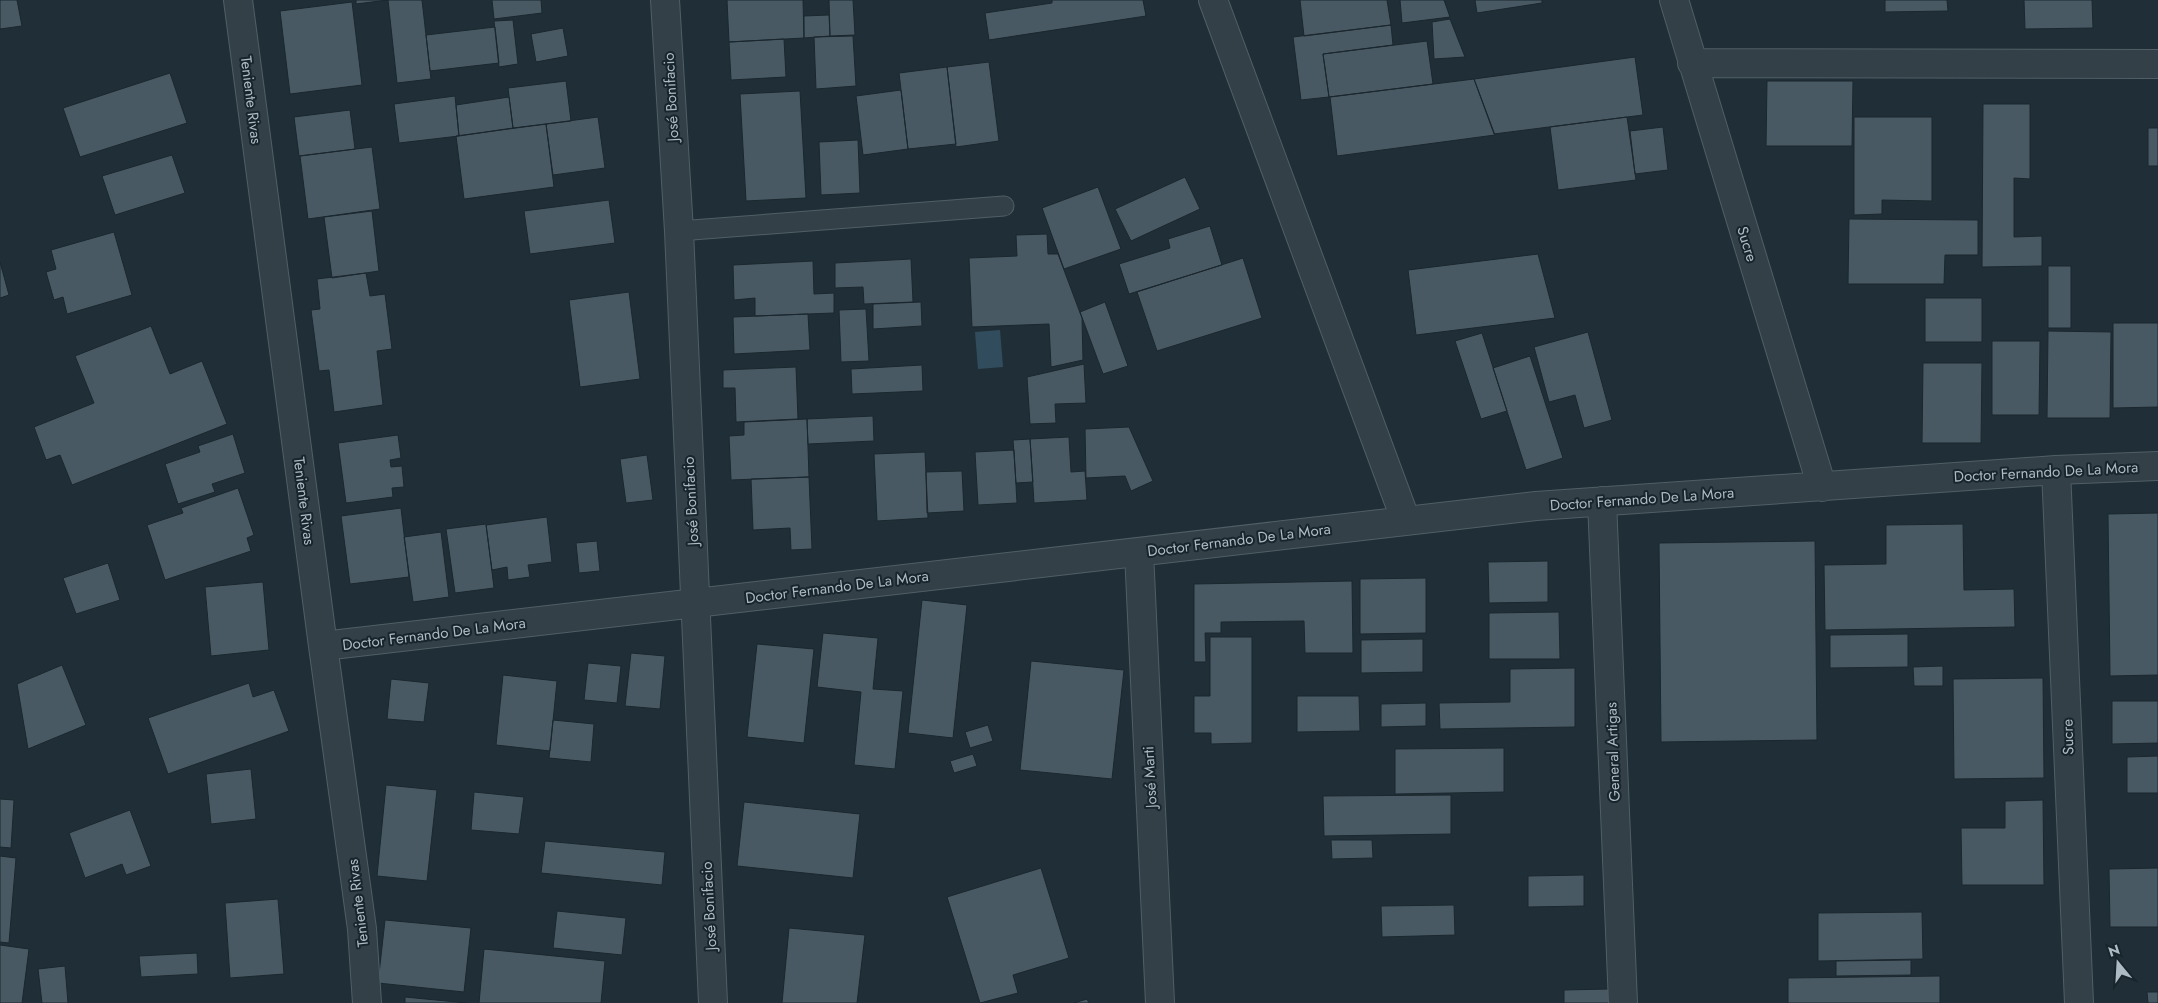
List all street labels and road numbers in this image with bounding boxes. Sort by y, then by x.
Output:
street label: José Bonifacio [658,52,684,144]
street label: Teniente Rivas [235,55,267,145]
street label: Sucre [1731,224,1763,265]
street label: Teniente Rivas [288,456,320,546]
street label: José Bonifacio [678,456,704,548]
street label: Doctor Fernando De La Mora [1953,456,2139,488]
street label: Doctor Fernando De La Mora [1549,482,1735,516]
street label: Doctor Fernando De La Mora [1146,518,1332,562]
street label: Doctor Fernando De La Mora [744,565,930,609]
street label: Doctor Fernando De La Mora [341,612,527,656]
street label: General Artigas [1600,702,1626,802]
street label: Sucre [2056,718,2080,755]
street label: José Marti [1137,745,1163,811]
street label: Teniente Rivas [342,858,374,948]
street label: José Bonifacio [696,861,722,953]

